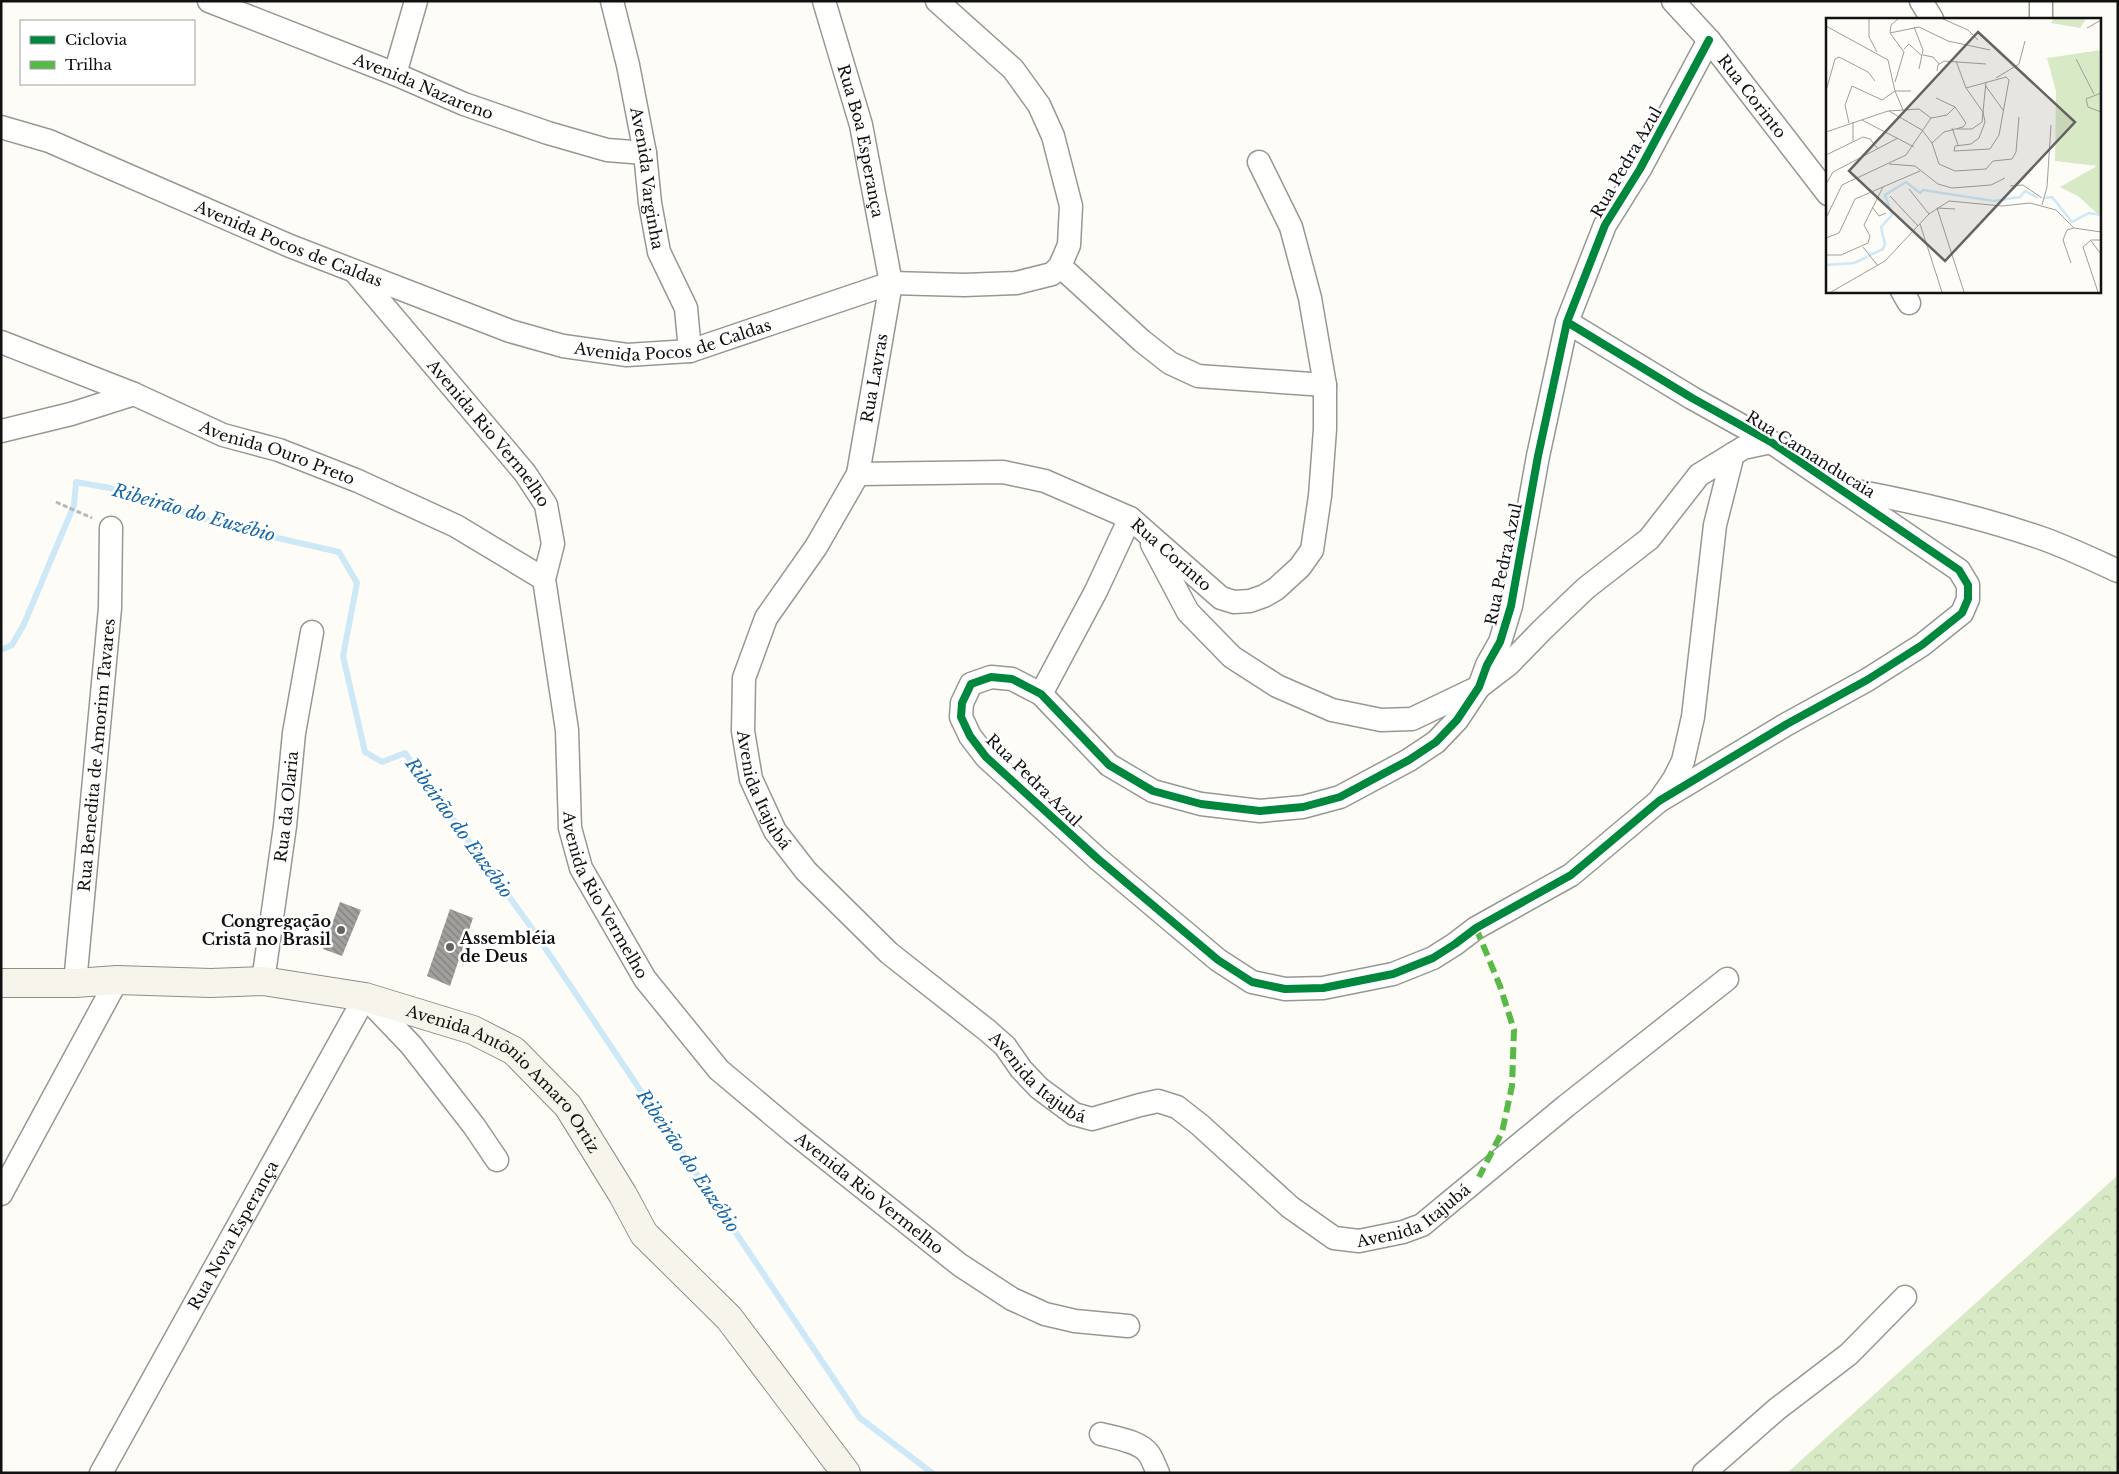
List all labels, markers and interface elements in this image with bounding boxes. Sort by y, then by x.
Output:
inset map [1826,18,2102,292]
legend [20,20,195,85]
text: Ciclovia [65,30,128,49]
street label: Avenida Nazareno [350,48,496,123]
street label: Rua Corinto [1714,50,1791,142]
text: Trilha [65,55,112,74]
street label: Rua Boa Esperança [833,62,888,219]
street label: Rua Pedra Azul [1586,103,1666,221]
street label: Avenida Varginha [626,105,668,251]
street label: Avenida Pocos de Caldas [191,196,386,291]
street label: Avenida Pocos de Caldas [572,314,774,366]
street label: Rua Lavras [856,332,892,424]
street label: Avenida Rio Vermelho [423,354,554,510]
street label: Rua Camanducaia [1743,406,1879,502]
street label: Avenida Ouro Preto [196,415,358,489]
water label: Ribeirão do Euzébio [109,479,278,547]
street label: Rua Pedra Azul [1480,501,1526,627]
street label: Rua Corinto [1127,514,1216,595]
street label: Rua Benedita de Amorim Tavares [74,617,119,893]
street label: Avenida Itajubá [733,728,796,853]
street label: Rua Pedra Azul [982,730,1086,830]
street label: Rua da Olaria [270,750,302,863]
water label: Ribeirão do Euzébio [400,753,517,902]
street label: Avenida Rio Vermelho [559,810,653,982]
place label: Congregação Cristã no Brasil [202,911,331,949]
marker: Congregação Cristã no Brasil [335,924,347,936]
place label: Assembléia de Deus [459,928,556,966]
marker: Assembléia de Deus [444,941,456,953]
street label: Avenida Antônio Amaro Ortiz [403,1000,604,1156]
street label: Avenida Itajubá [985,1026,1088,1127]
water label: Ribeirão do Euzébio [631,1084,744,1237]
street label: Avenida Rio Vermelho [791,1127,948,1258]
street label: Rua Nova Esperança [184,1157,282,1313]
street label: Avenida Itajubá [1354,1179,1474,1251]

